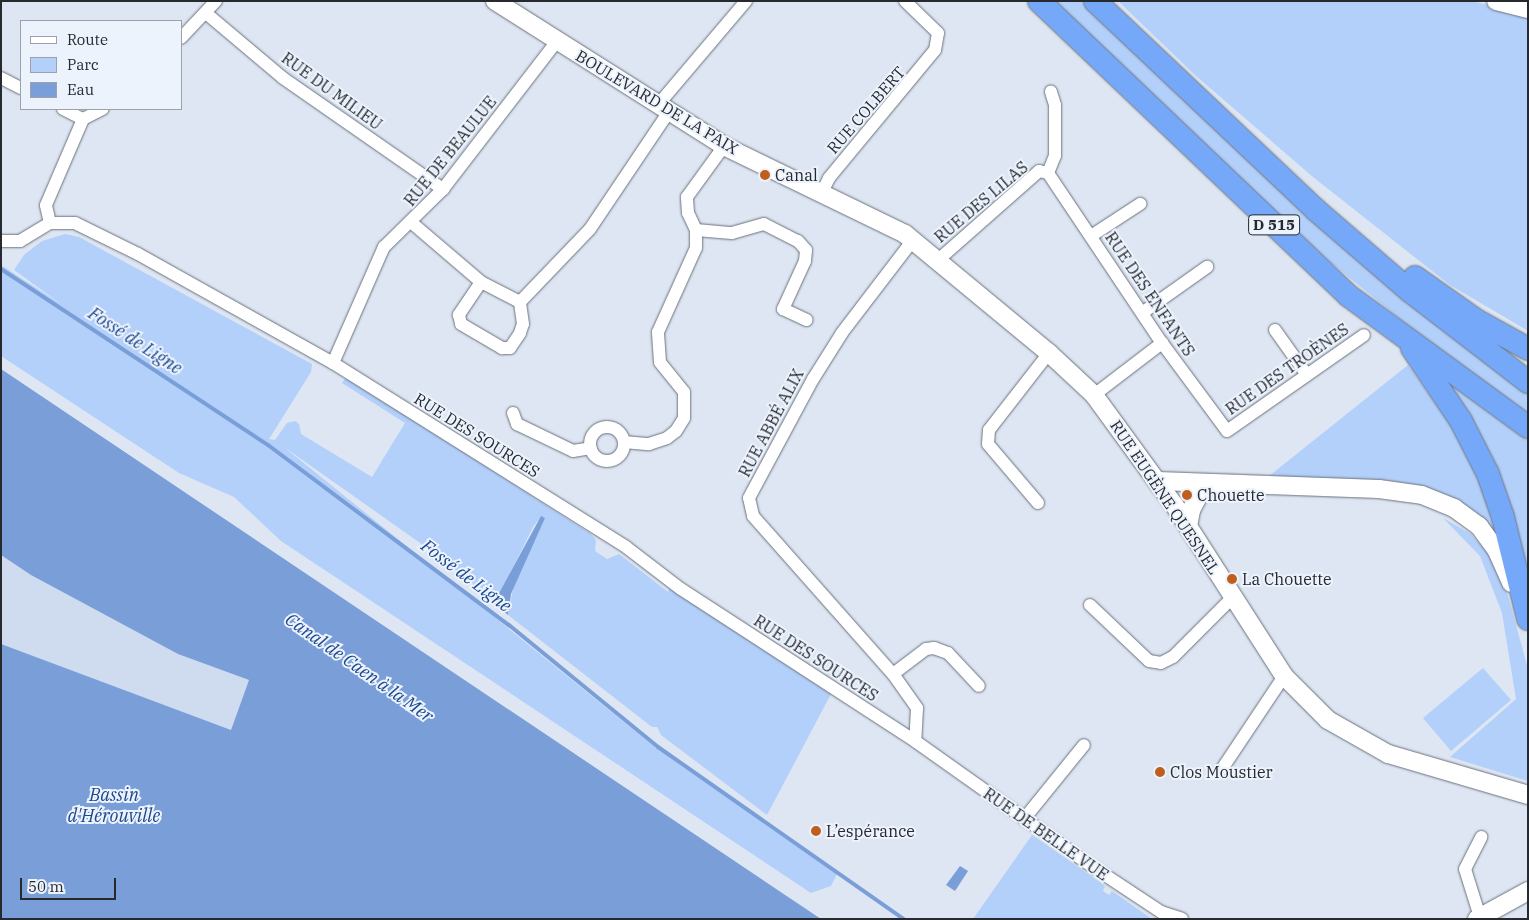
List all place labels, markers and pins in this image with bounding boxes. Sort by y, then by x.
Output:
place label: Canal [775,165,818,185]
marker: Canal [759,169,771,181]
place label: Chouette [1197,485,1265,505]
marker: Chouette [1181,489,1193,501]
place label: La Chouette [1242,569,1332,589]
marker: La Chouette [1226,573,1238,585]
place label: Clos Moustier [1170,762,1273,782]
marker: Clos Moustier [1154,766,1166,778]
place label: L’espérance [826,821,915,841]
marker: L’espérance [810,825,822,837]

